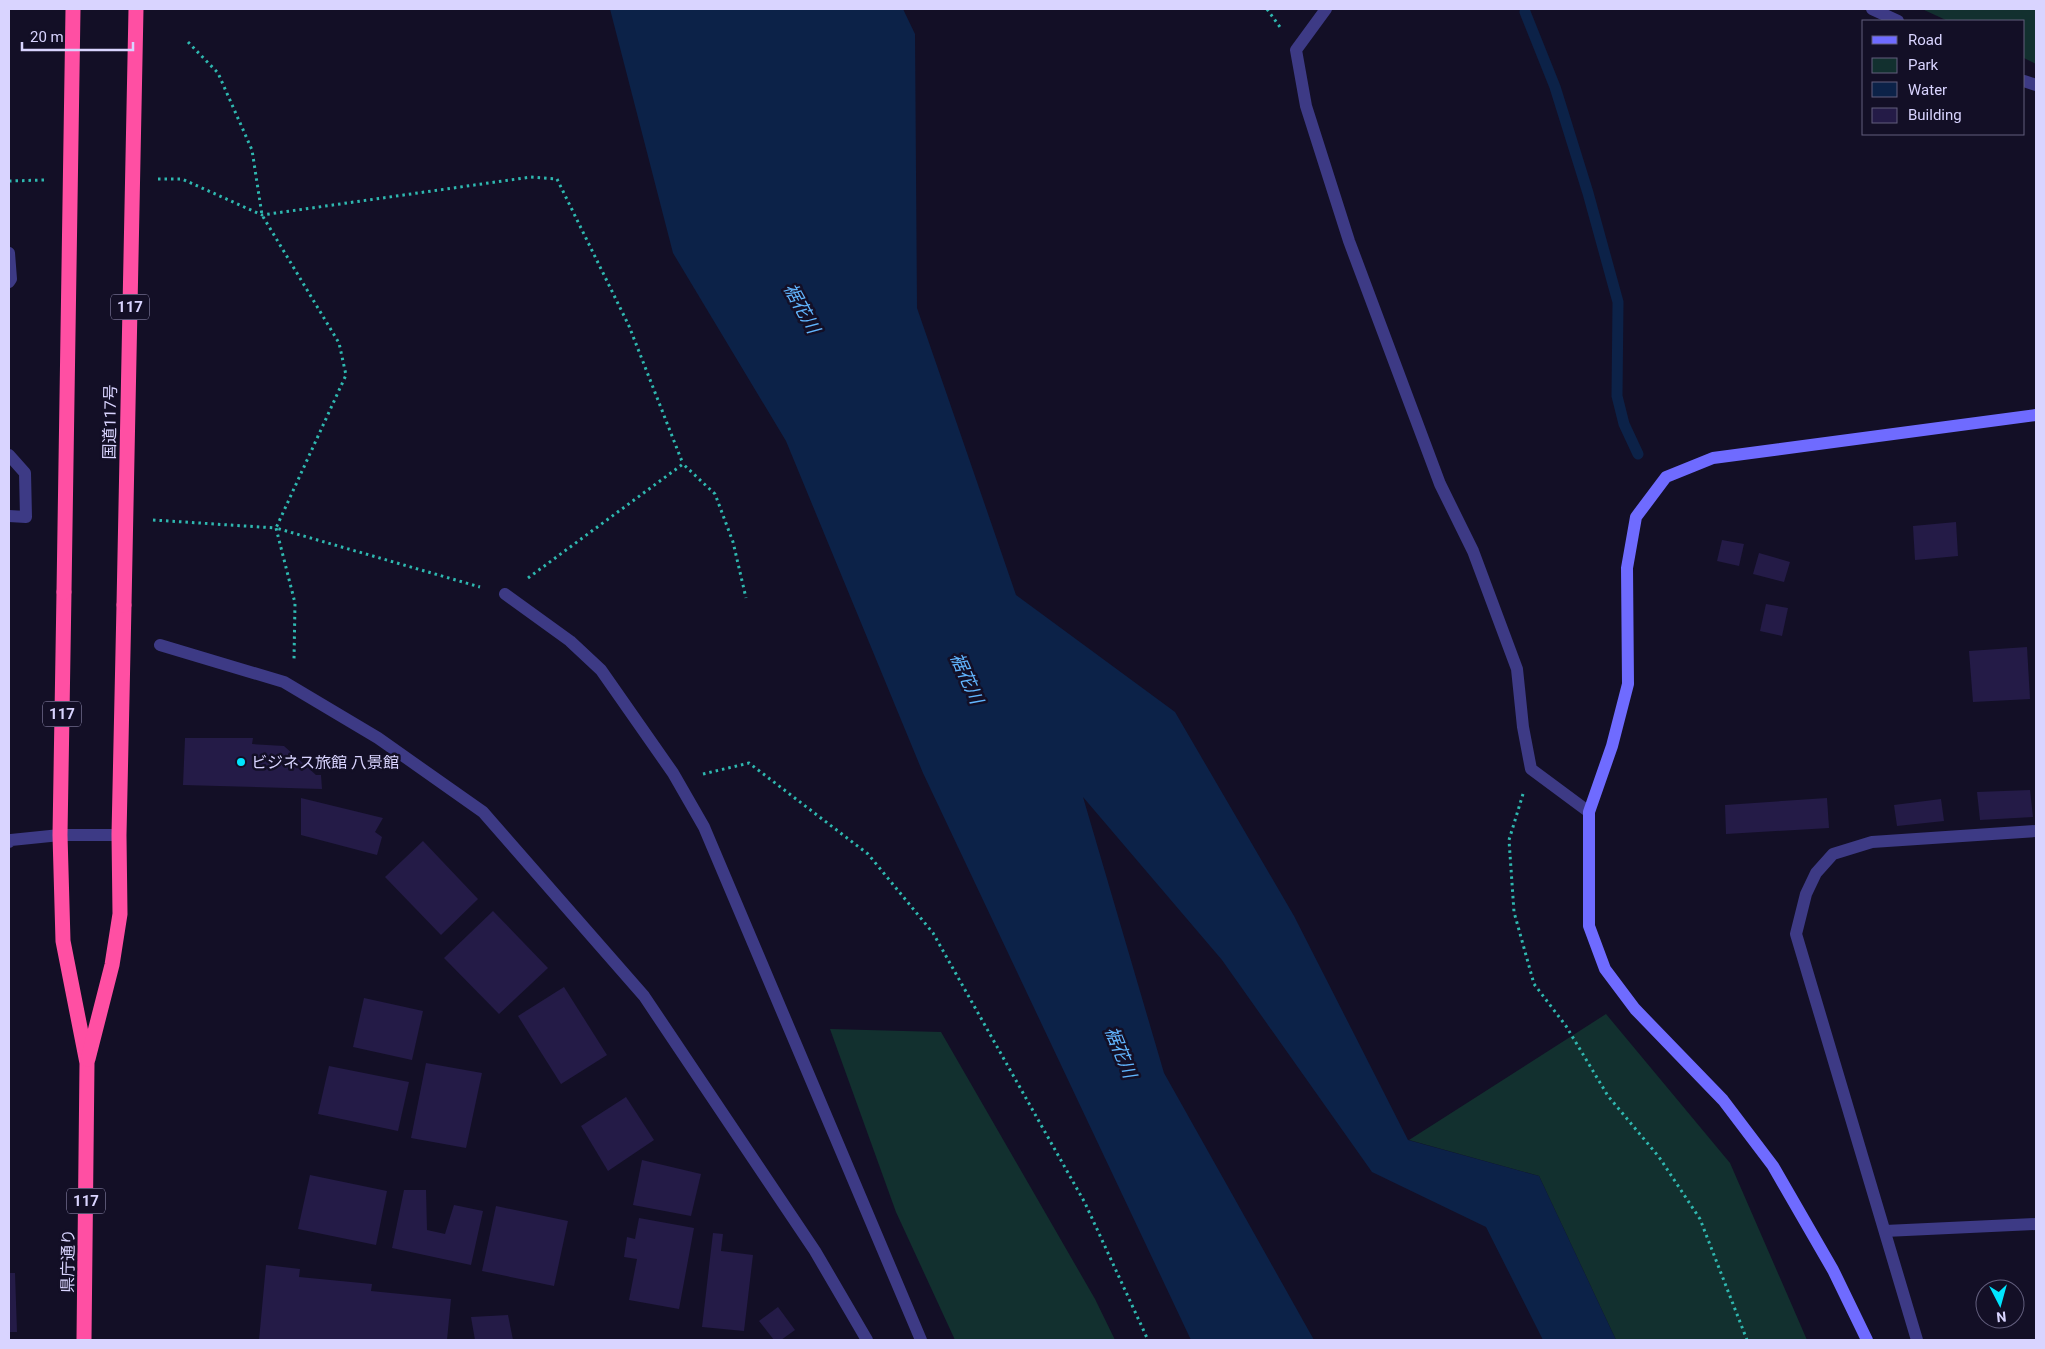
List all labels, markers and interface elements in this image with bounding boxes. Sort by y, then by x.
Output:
scale bar [22,20,134,52]
legend [1862,20,2025,135]
text: 20 m [30,28,64,46]
text: Road [1908,31,1942,49]
text: Park [1908,56,1939,74]
text: Water [1908,81,1947,99]
text: Building [1908,106,1962,124]
water label: 裾花川 [780,279,825,338]
road number: 117 [111,294,149,320]
street label: 国道117号 [100,384,120,460]
water label: 裾花川 [946,649,988,709]
road number: 117 [43,702,81,726]
place label: ビジネス旅館 八景館 [251,753,399,772]
marker: ビジネス旅館 八景館 [235,756,247,768]
water label: 裾花川 [1101,1023,1142,1083]
road number: 117 [67,1188,105,1214]
street label: 県庁通り [58,1229,78,1293]
north arrow [1975,1279,2025,1329]
text: N [1996,1308,2007,1325]

